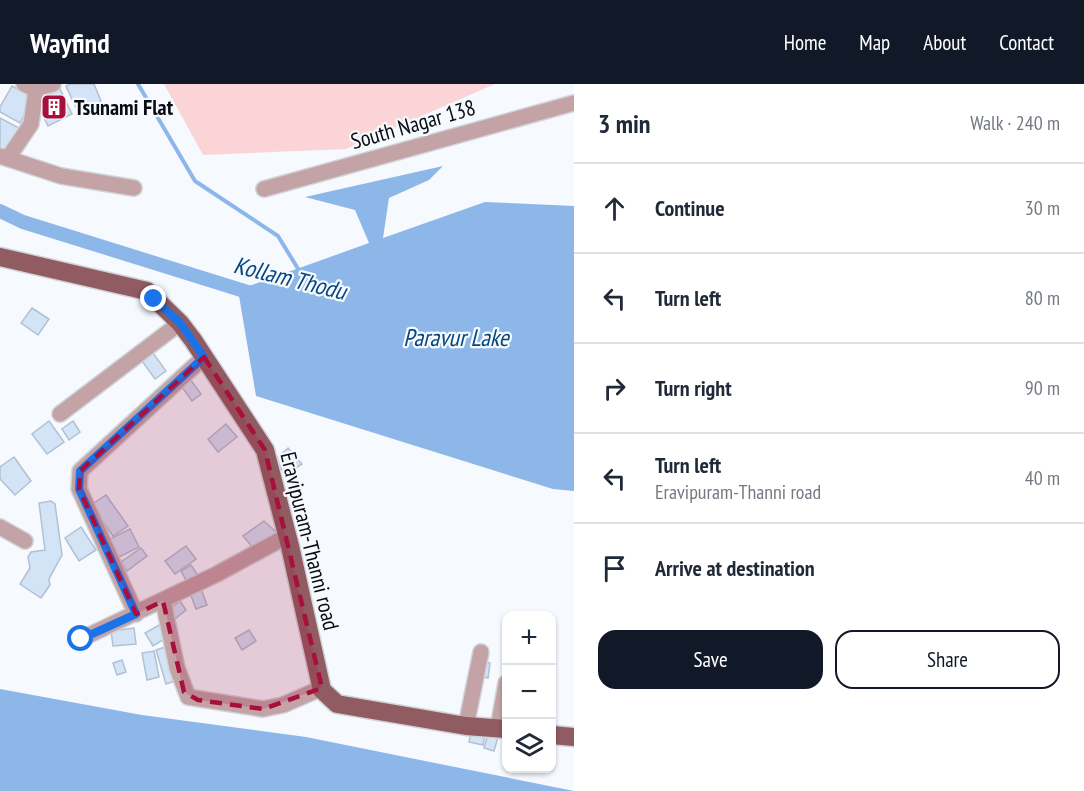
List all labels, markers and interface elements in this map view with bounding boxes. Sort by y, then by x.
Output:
text: Wayfind [30,24,110,61]
text: Home [784,29,826,56]
text: Map [859,29,890,56]
text: About [923,29,966,56]
text: Contact [999,29,1054,56]
building icon: Tsunami Flat [39,92,69,122]
place label: Tsunami Flat [74,93,174,121]
street label: South Nagar 138 [348,93,478,155]
text: 3 min [598,107,651,140]
text: Walk · 240 m [970,110,1060,136]
icon: ahead [598,192,631,225]
text: Continue [655,194,725,222]
text: 30 m [1025,195,1060,221]
water label: Kollam Thodu [231,249,351,307]
icon: left [598,282,631,315]
text: Turn left [655,284,721,312]
route end [140,285,166,311]
text: 80 m [1025,285,1060,311]
water label: Paravur Lake [403,322,511,353]
icon: right [598,372,631,405]
text: Turn right [655,374,732,402]
text: 90 m [1025,375,1060,401]
street label: Eravipuram-Thanni road [274,449,346,633]
text: Turn left [655,451,721,479]
icon: left [598,462,631,495]
text: 40 m [1025,465,1060,491]
text: Eravipuram-Thanni road [655,479,821,505]
icon: arrive [598,552,631,585]
text: Arrive at destination [655,554,815,582]
map controls [502,611,556,773]
button: + [502,611,556,665]
route start [67,625,93,651]
button: Save [598,630,823,689]
button: Share [835,630,1060,689]
button: − [502,665,556,719]
button: layers [502,719,556,773]

